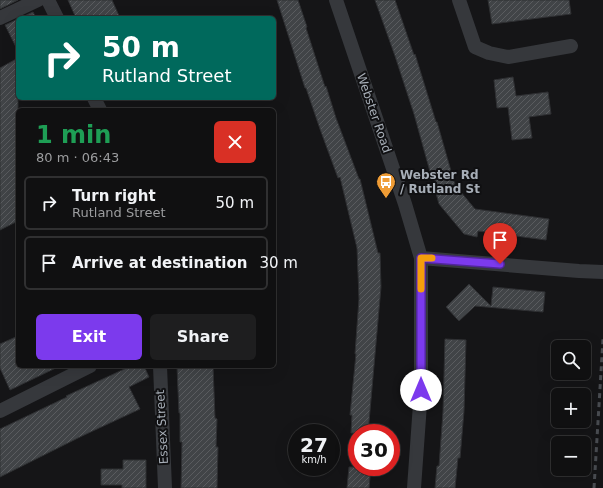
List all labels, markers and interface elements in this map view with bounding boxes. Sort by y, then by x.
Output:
text: 50 m [102,31,180,64]
icon: right [36,32,88,84]
text: Rutland Street [102,65,231,86]
street label: Webster Road [354,71,394,155]
text: 1 min [36,121,111,149]
button: close [214,121,256,163]
text: 80 m · 06:43 [36,150,119,165]
place label: Webster Rd / Rutland St [400,168,480,196]
bus stop icon: Webster Rd / Rutland St [375,171,397,199]
text: Turn right [72,187,156,205]
icon: right [38,192,60,214]
text: 50 m [216,194,254,212]
text: Rutland Street [72,205,166,220]
pin [483,223,517,264]
icon: arrive [489,229,511,251]
icon: arrive [38,252,60,274]
text: Arrive at destination [72,254,247,272]
text: 30 m [259,254,298,272]
button: Exit [36,314,142,360]
button: Share [150,314,256,360]
map controls [551,340,591,476]
button: search [551,340,591,380]
position arrow [400,369,442,411]
button: + [551,388,591,428]
street label: Essex Street [153,389,171,465]
speed limit sign: 30 [348,424,400,476]
text: 27 [300,433,328,457]
button: − [551,436,591,476]
text: km/h [301,454,327,465]

